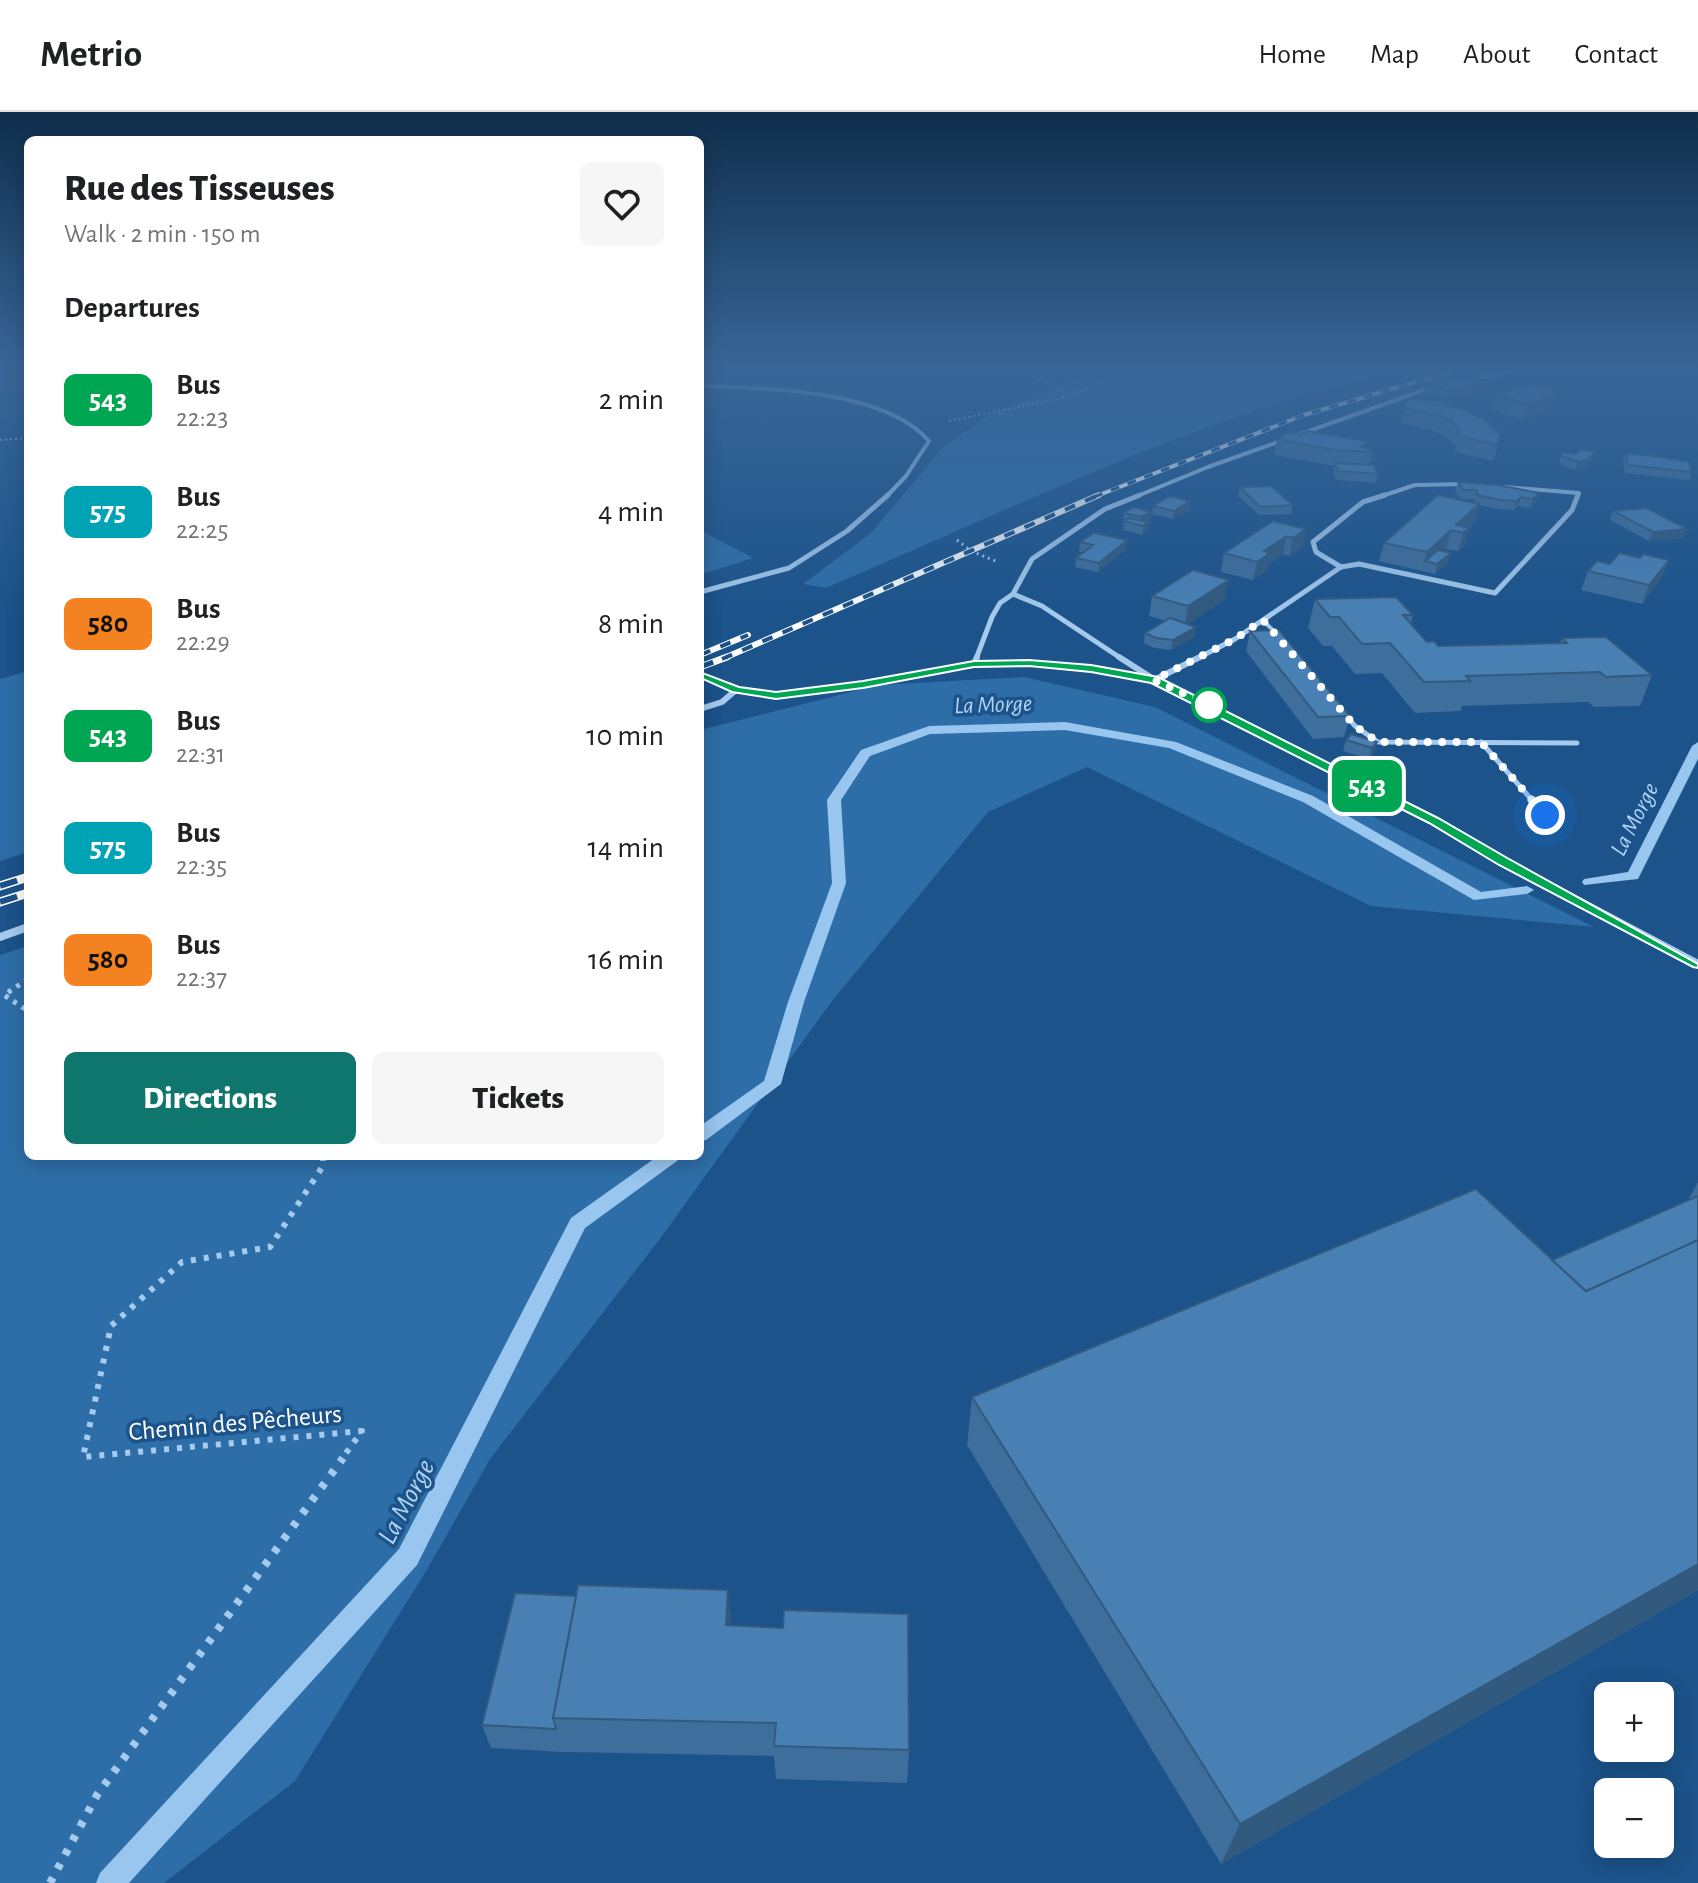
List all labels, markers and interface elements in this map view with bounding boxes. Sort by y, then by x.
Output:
text: Metrio [40,36,142,74]
text: Home [1259,41,1326,69]
text: Map [1370,41,1419,69]
text: About [1463,41,1531,69]
text: Contact [1575,41,1658,69]
button: heart [580,162,664,246]
text: Rue des Tisseuses [64,170,335,208]
text: Walk · 2 min · 150 m [64,221,260,247]
text: Departures [64,293,200,323]
text: Bus [176,370,221,400]
text: 2 min [599,385,664,415]
text: 543 [89,386,127,414]
text: 22:23 [176,405,228,431]
text: Bus [176,482,221,512]
text: 4 min [598,497,664,527]
text: 575 [90,498,126,526]
text: 22:25 [176,517,228,543]
text: Bus [176,594,221,624]
text: 8 min [598,609,664,639]
text: 580 [88,610,128,638]
text: 22:29 [176,629,230,655]
unlabelled marker [1192,688,1226,722]
water label: La Morge [954,692,1033,718]
text: Bus [176,706,221,736]
text: 10 min [586,721,664,751]
text: 543 [89,722,127,750]
text: 22:31 [176,741,225,767]
line badge: 543 [1321,760,1413,812]
text: 543 [1348,772,1386,800]
water label: La Morge [1606,779,1663,860]
your location [1525,795,1565,835]
text: Bus [176,818,221,848]
text: 14 min [588,833,664,863]
text: 575 [90,834,126,862]
text: 22:35 [176,853,227,879]
text: Bus [176,930,221,960]
text: 16 min [588,945,664,975]
text: 580 [88,946,128,974]
text: 22:37 [176,965,227,991]
button: Directions [64,1052,356,1144]
button: Tickets [372,1052,664,1144]
street label: Chemin des Pêcheurs [127,1401,343,1445]
water label: La Morge [373,1455,441,1549]
map controls [1594,1682,1674,1858]
button: + [1594,1682,1674,1762]
button: − [1594,1778,1674,1858]

